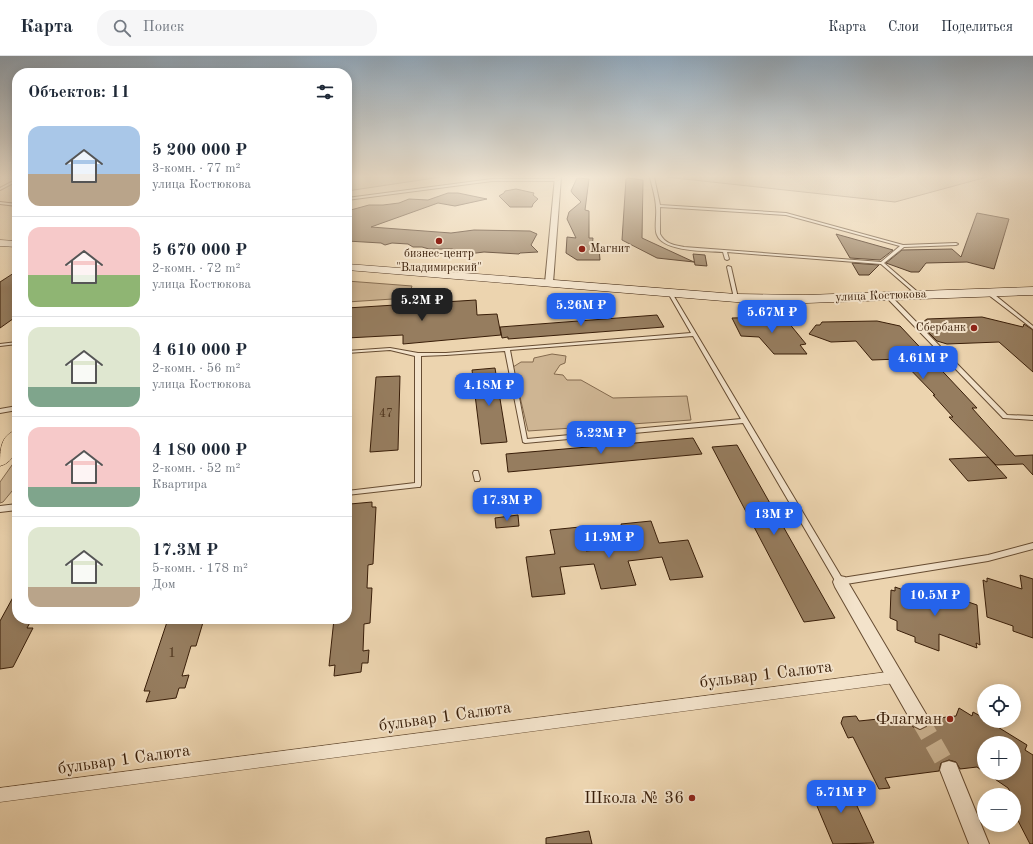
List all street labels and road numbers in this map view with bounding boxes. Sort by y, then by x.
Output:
street label: улица Костюкова [835,288,927,304]
street label: бульвар 1 Салюта [699,658,834,692]
street label: бульвар 1 Салюта [378,699,513,735]
street label: бульвар 1 Салюта [57,742,192,778]

